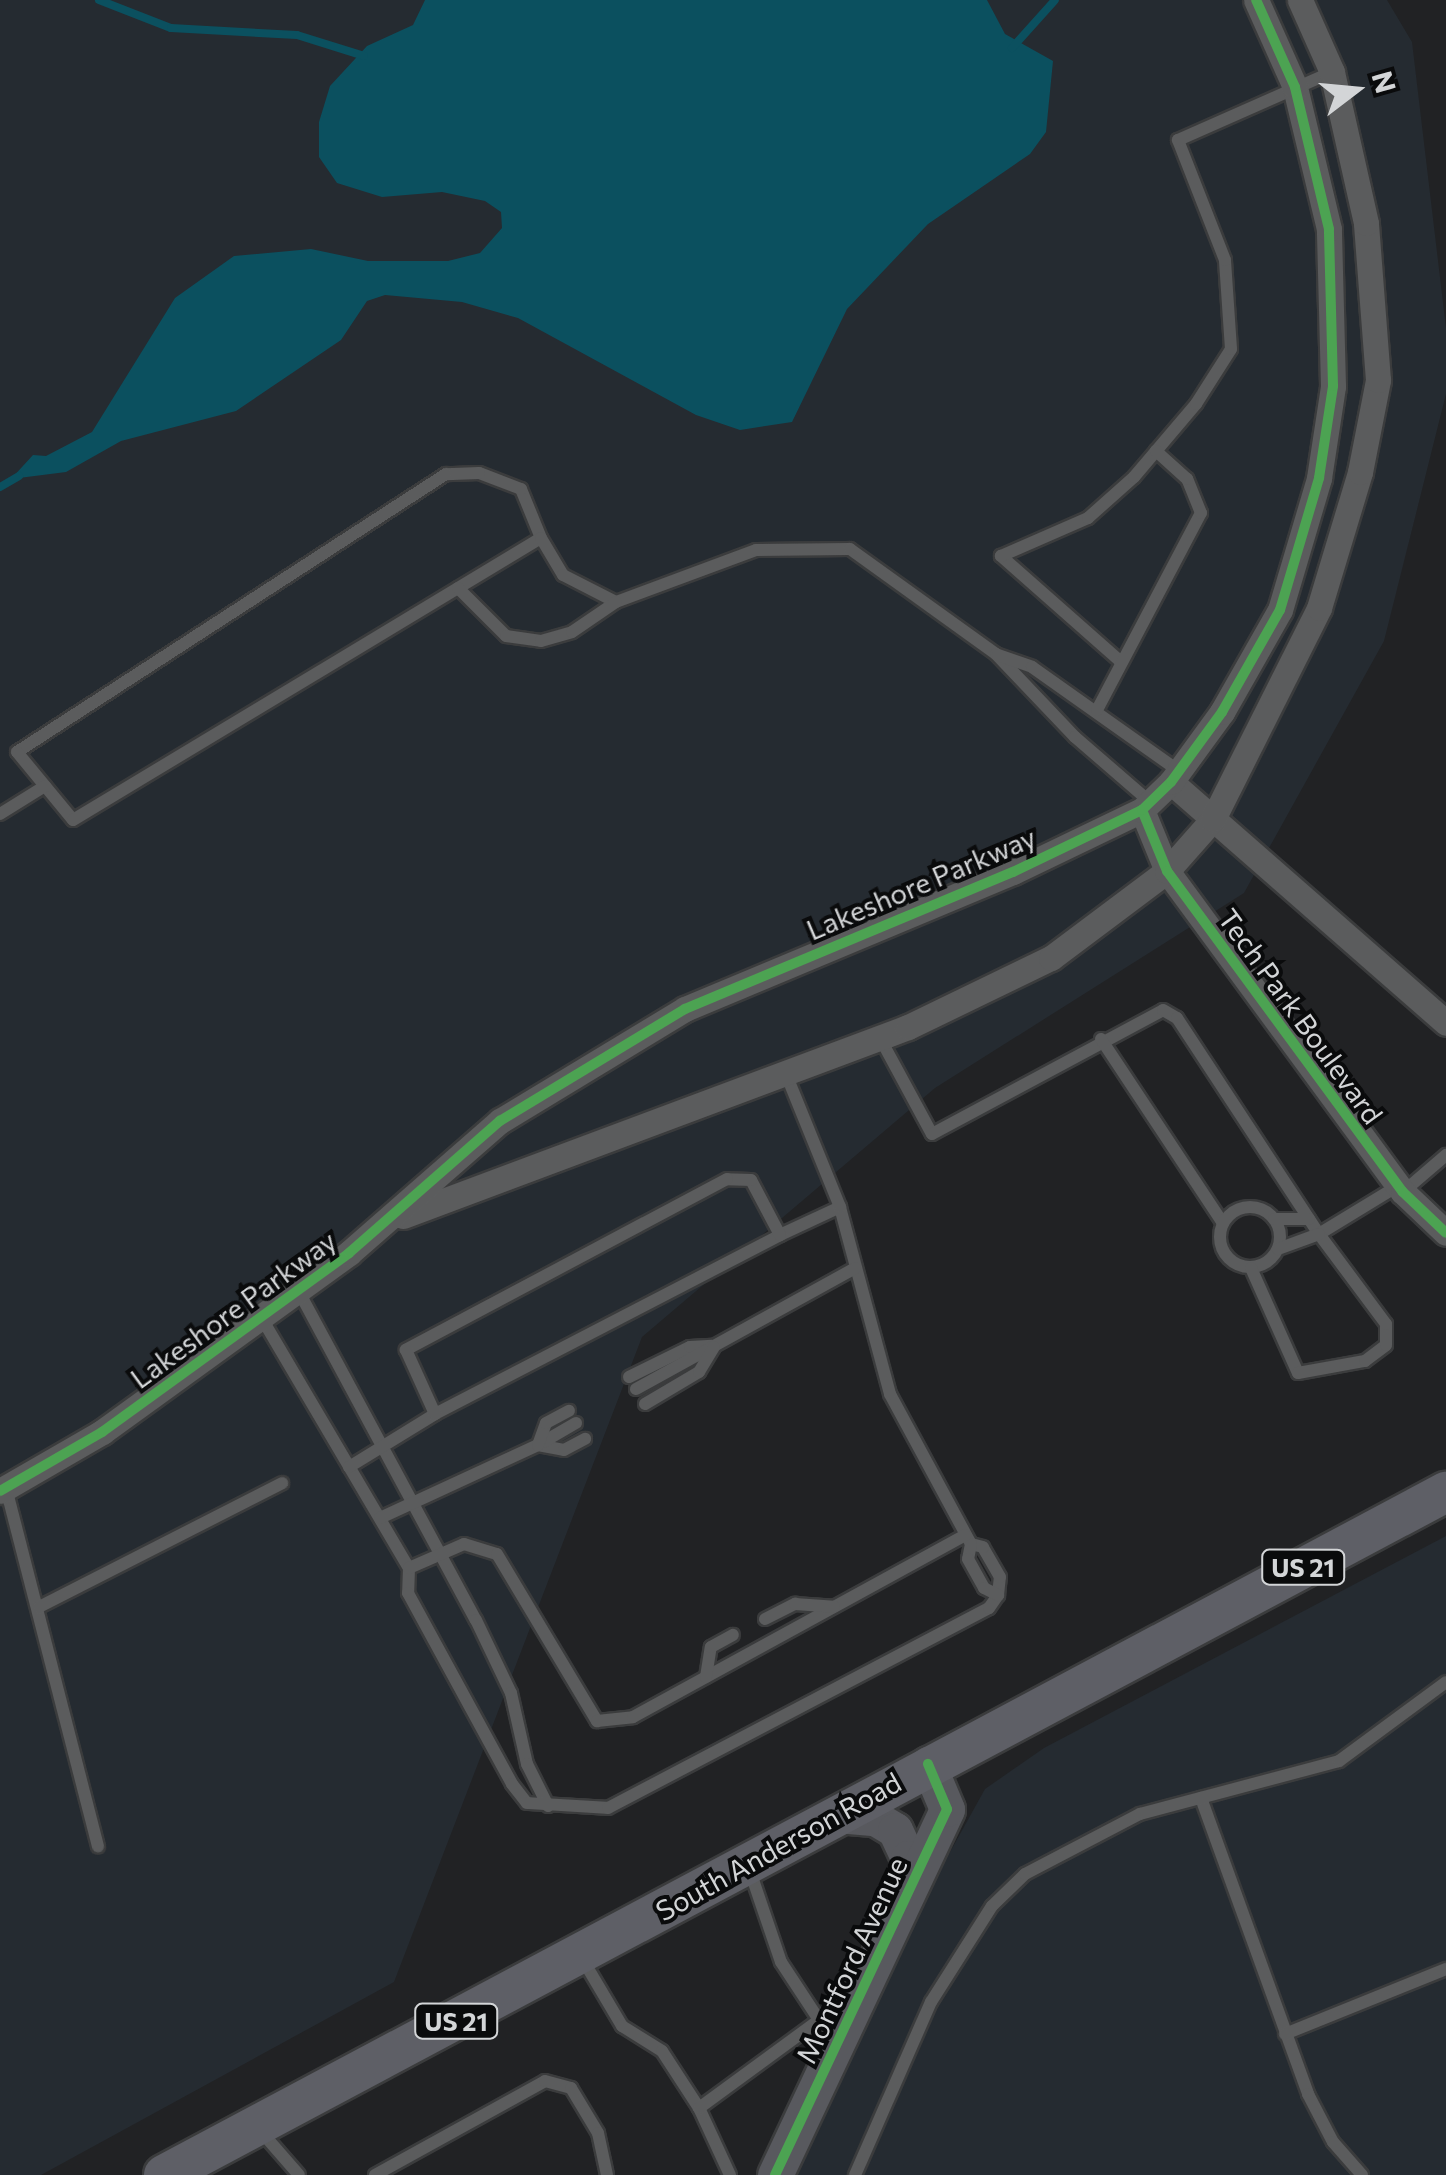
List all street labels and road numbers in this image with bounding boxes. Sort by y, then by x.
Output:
street label: Lakeshore Parkway [801,820,1041,946]
street label: Tech Park Boulevard [1212,902,1390,1130]
street label: Lakeshore Parkway [124,1223,342,1395]
road number: US 21 [1260,1547,1346,1587]
street label: South Anderson Road [650,1765,906,1927]
street label: Montford Avenue [789,1852,913,2068]
road number: US 21 [414,2001,498,2041]

